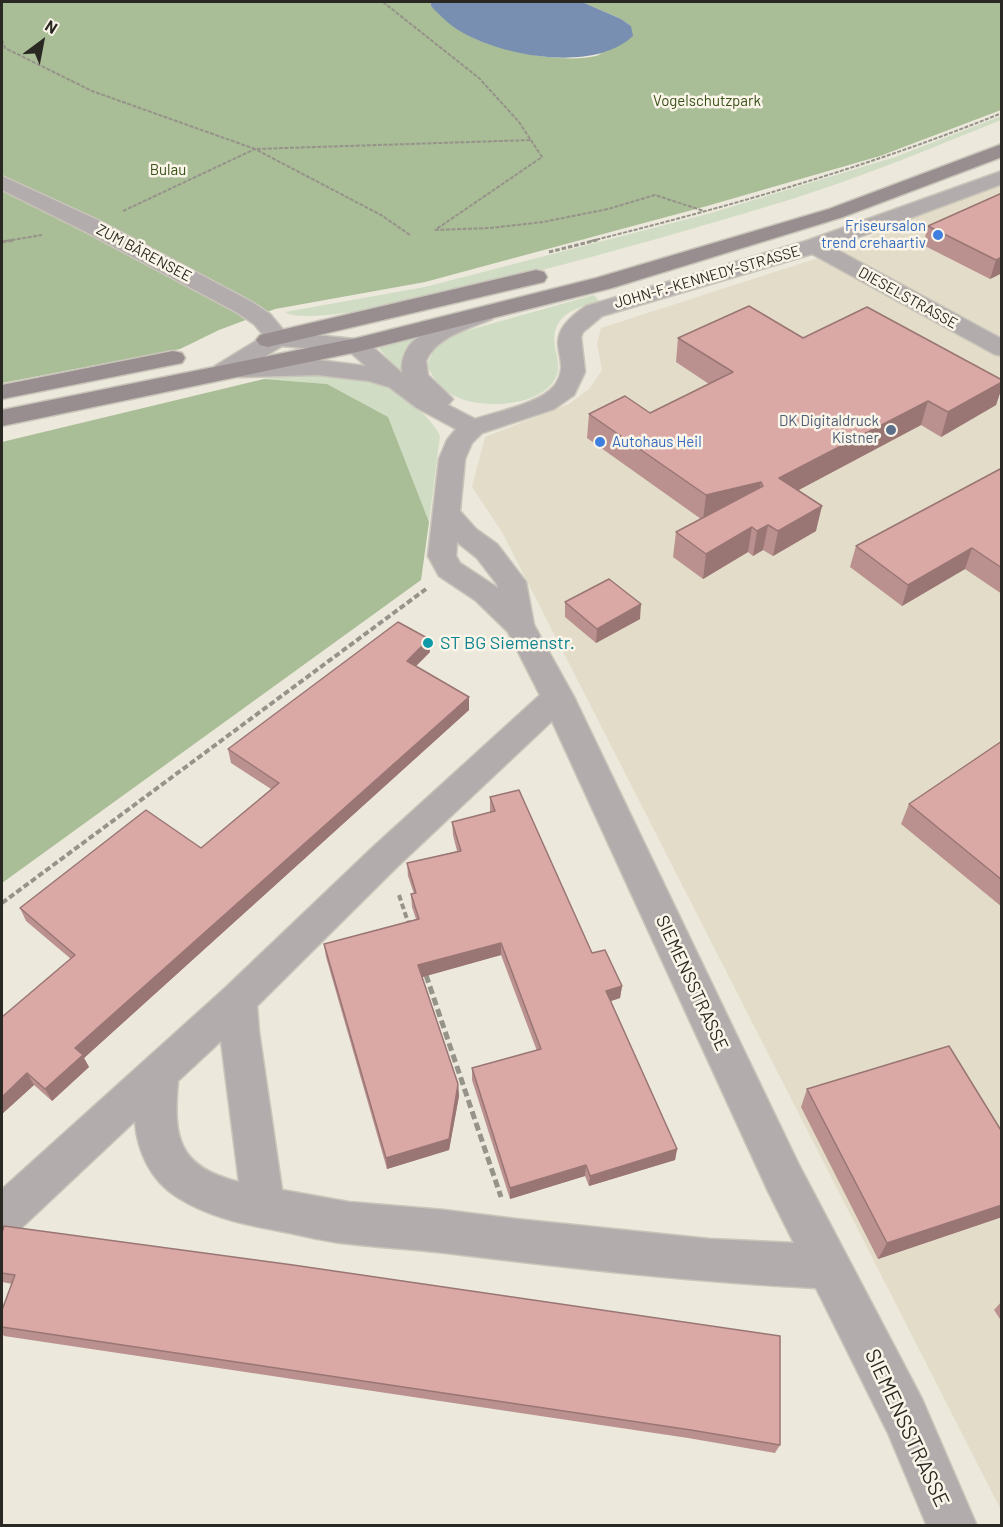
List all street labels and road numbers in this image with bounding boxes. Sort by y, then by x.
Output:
street label: ZUM BÄRENSEE [93,220,195,286]
street label: JOHN-F.-KENNEDY-STRASSE [612,242,802,312]
street label: DIESELSTRASSE [855,263,961,333]
street label: SIEMENSSTRASSE [651,912,733,1054]
street label: SIEMENSSTRASSE [859,1345,955,1511]

